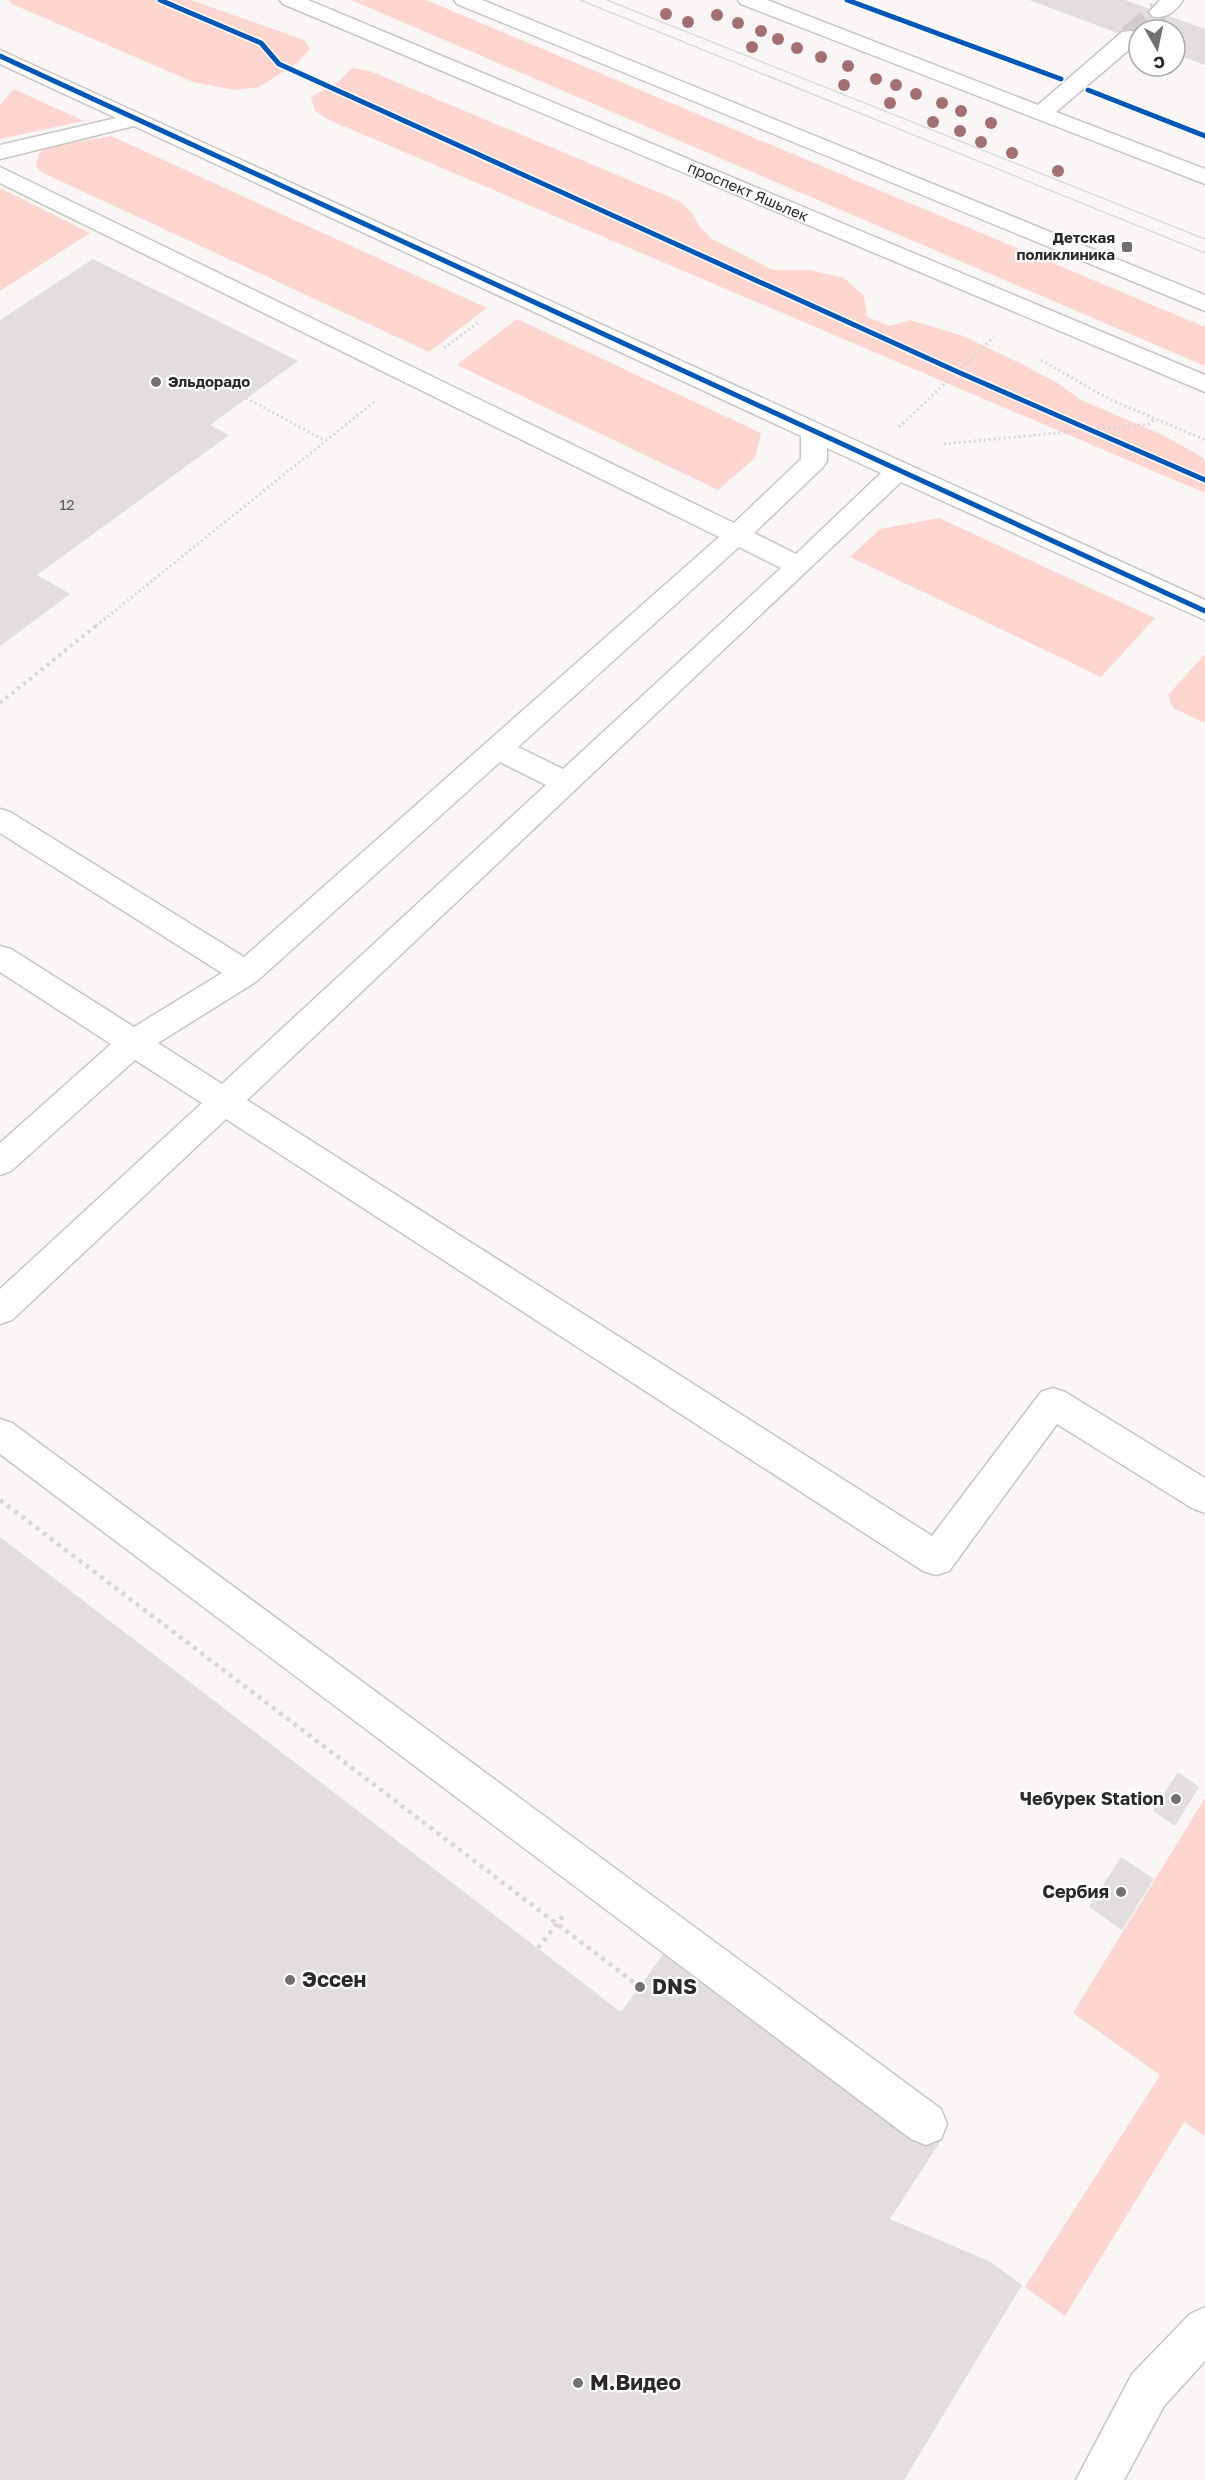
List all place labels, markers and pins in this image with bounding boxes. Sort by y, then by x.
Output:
place label: Детская поликлиника [1016,228,1115,263]
marker: Детская поликлиника [1120,240,1134,254]
place label: Эльдорадо [168,372,250,390]
marker: Эльдорадо [149,375,163,389]
place label: Чебурек Station [1020,1787,1164,1809]
marker: Чебурек Station [1169,1792,1183,1806]
place label: Сербия [1042,1880,1109,1902]
marker: Сербия [1114,1885,1128,1899]
place label: Эссен [302,1966,366,1992]
marker: Эссен [283,1973,297,1987]
place label: DNS [652,1973,697,1999]
marker: DNS [633,1980,647,1994]
place label: М.Видео [590,2369,681,2395]
marker: М.Видео [571,2376,585,2390]

